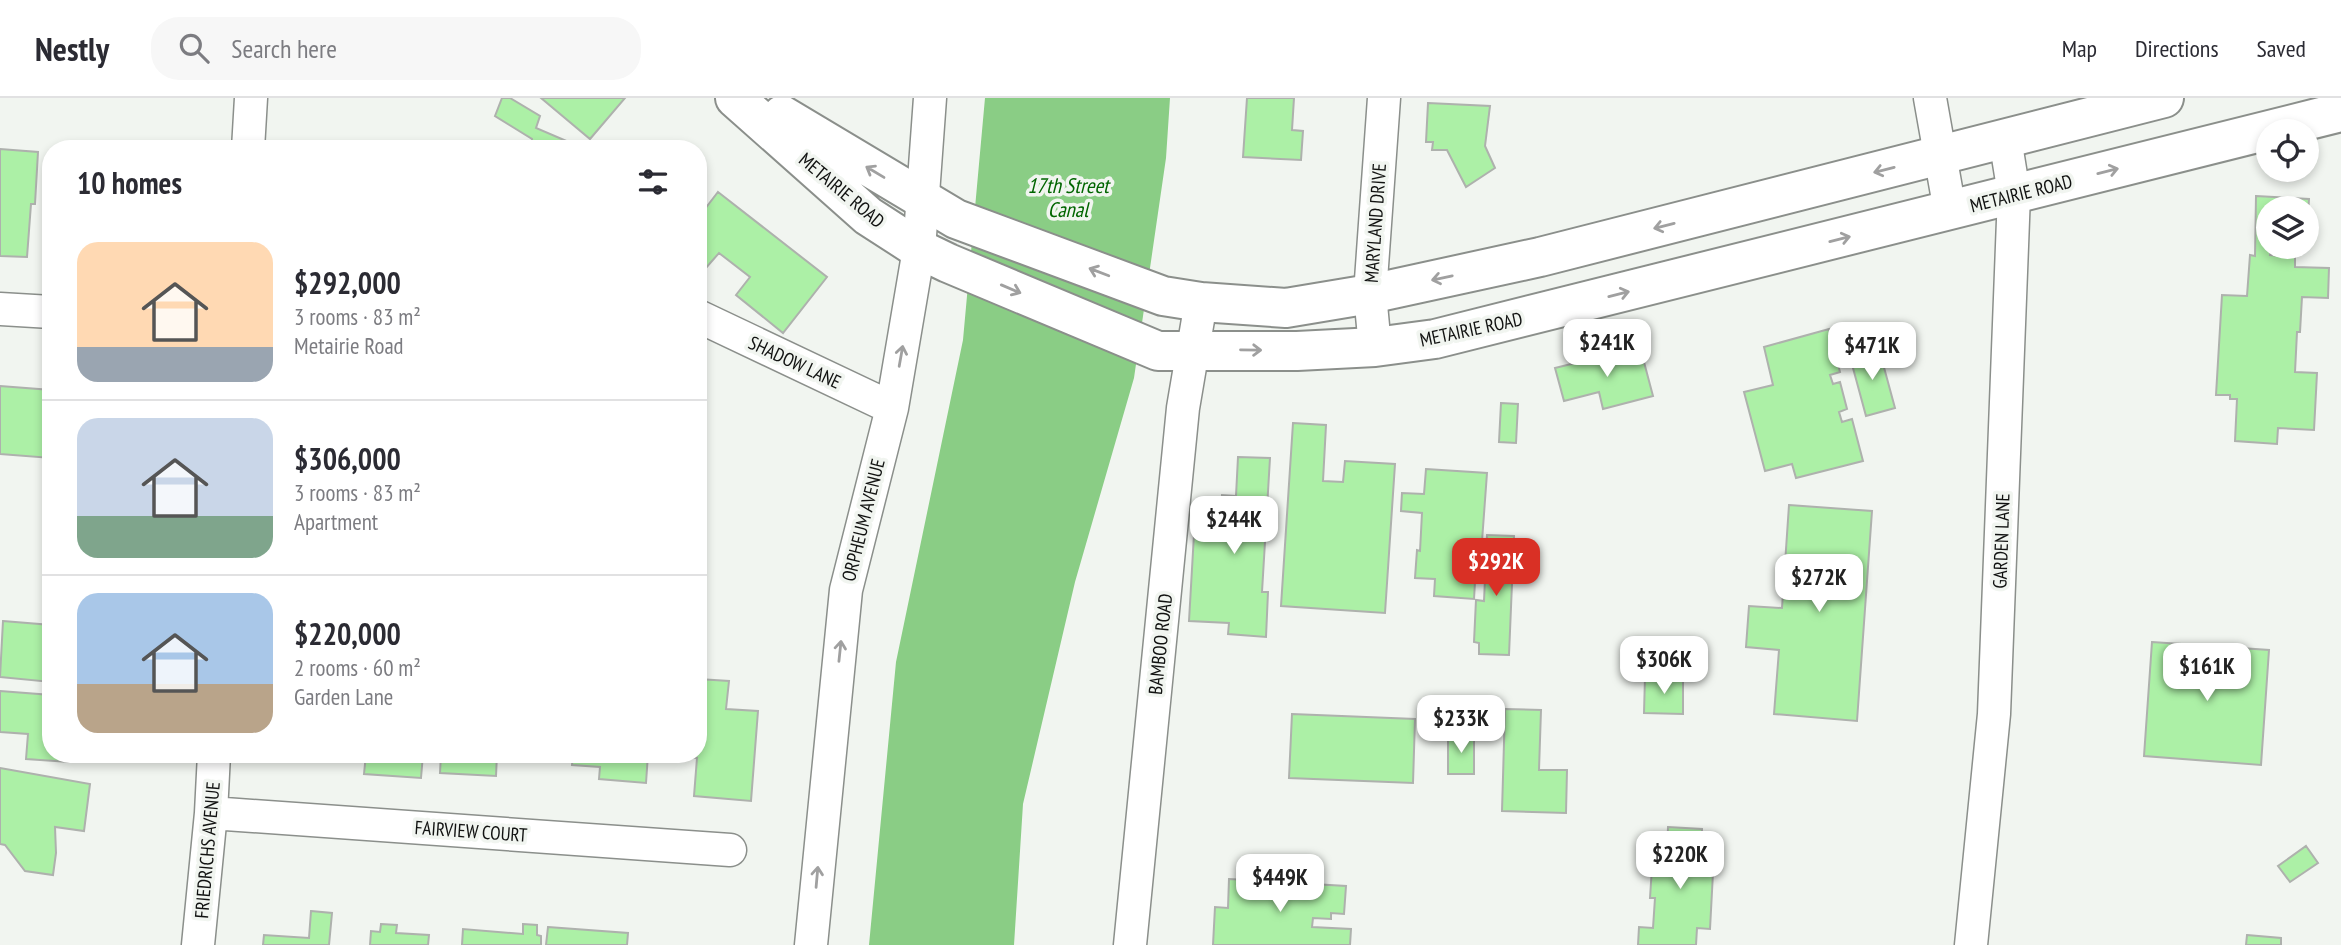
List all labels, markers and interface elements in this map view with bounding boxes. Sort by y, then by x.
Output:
search box [151,17,641,80]
text: Nestly [35,27,109,70]
icon: search [175,29,213,67]
text: Search here [231,32,337,65]
text: Map [2062,33,2097,64]
text: Directions [2135,33,2219,64]
text: Saved [2257,33,2306,64]
map controls [2256,119,2319,259]
button: locate [2256,119,2319,182]
street label: METAIRIE ROAD [794,147,890,233]
street label: MARYLAND DRIVE [1359,162,1391,284]
text: 10 homes [77,163,182,202]
icon: filters [634,163,672,201]
one-way arrow [1873,164,1896,177]
one-way arrow [2096,164,2119,177]
one-way arrow [866,165,886,179]
street label: METAIRIE ROAD [1967,169,2075,217]
water label: 17th Street Canal [1027,172,1111,223]
button: layers [2256,196,2319,259]
one-way arrow [1653,220,1675,233]
one-way arrow [1828,232,1851,245]
text: $292,000 [294,263,401,302]
one-way arrow [1089,265,1110,278]
icon: home [133,270,217,354]
one-way arrow [1431,272,1454,286]
one-way arrow [999,284,1021,297]
one-way arrow [1607,287,1630,300]
text: 3 rooms · 83 m² [294,302,421,331]
street label: METAIRIE ROAD [1417,306,1525,352]
pin: $241K [1558,320,1656,379]
pin: $471K [1823,322,1921,382]
text: $241K [1579,327,1635,356]
street label: SHADOW LANE [745,330,845,394]
text: $471K [1844,330,1900,359]
text: Metairie Road [294,331,404,360]
one-way arrow [1239,343,1262,357]
one-way arrow [895,346,908,368]
text: $306,000 [294,439,401,478]
icon: home [133,446,217,530]
street label: ORPHEUM AVENUE [836,456,890,584]
text: 3 rooms · 83 m² [294,478,421,507]
street label: GARDEN LANE [1987,493,2015,589]
pin: $244K [1185,496,1283,556]
text: $244K [1206,504,1262,533]
text: Apartment [294,507,378,536]
pin: $292K [1447,538,1545,598]
text: $292K [1468,546,1524,575]
pin: $272K [1770,554,1868,614]
text: $272K [1791,562,1847,591]
street label: BAMBOO ROAD [1143,592,1177,696]
text: $220,000 [294,614,401,653]
icon: home [133,621,217,705]
pin: $306K [1615,636,1713,696]
one-way arrow [833,640,846,662]
text: $306K [1636,644,1692,673]
pin: $161K [2158,644,2256,703]
text: $161K [2179,651,2235,680]
text: 2 rooms · 60 m² [294,653,421,682]
text: Garden Lane [294,682,393,711]
pin: $233K [1412,696,1510,755]
text: $233K [1433,703,1489,732]
street label: FRIEDRICHS AVENUE [189,781,225,919]
street label: FAIRVIEW COURT [414,815,529,847]
pin: $220K [1631,832,1729,891]
text: $220K [1652,839,1708,868]
pin: $449K [1231,854,1329,914]
text: $449K [1252,862,1308,891]
one-way arrow [811,866,824,889]

